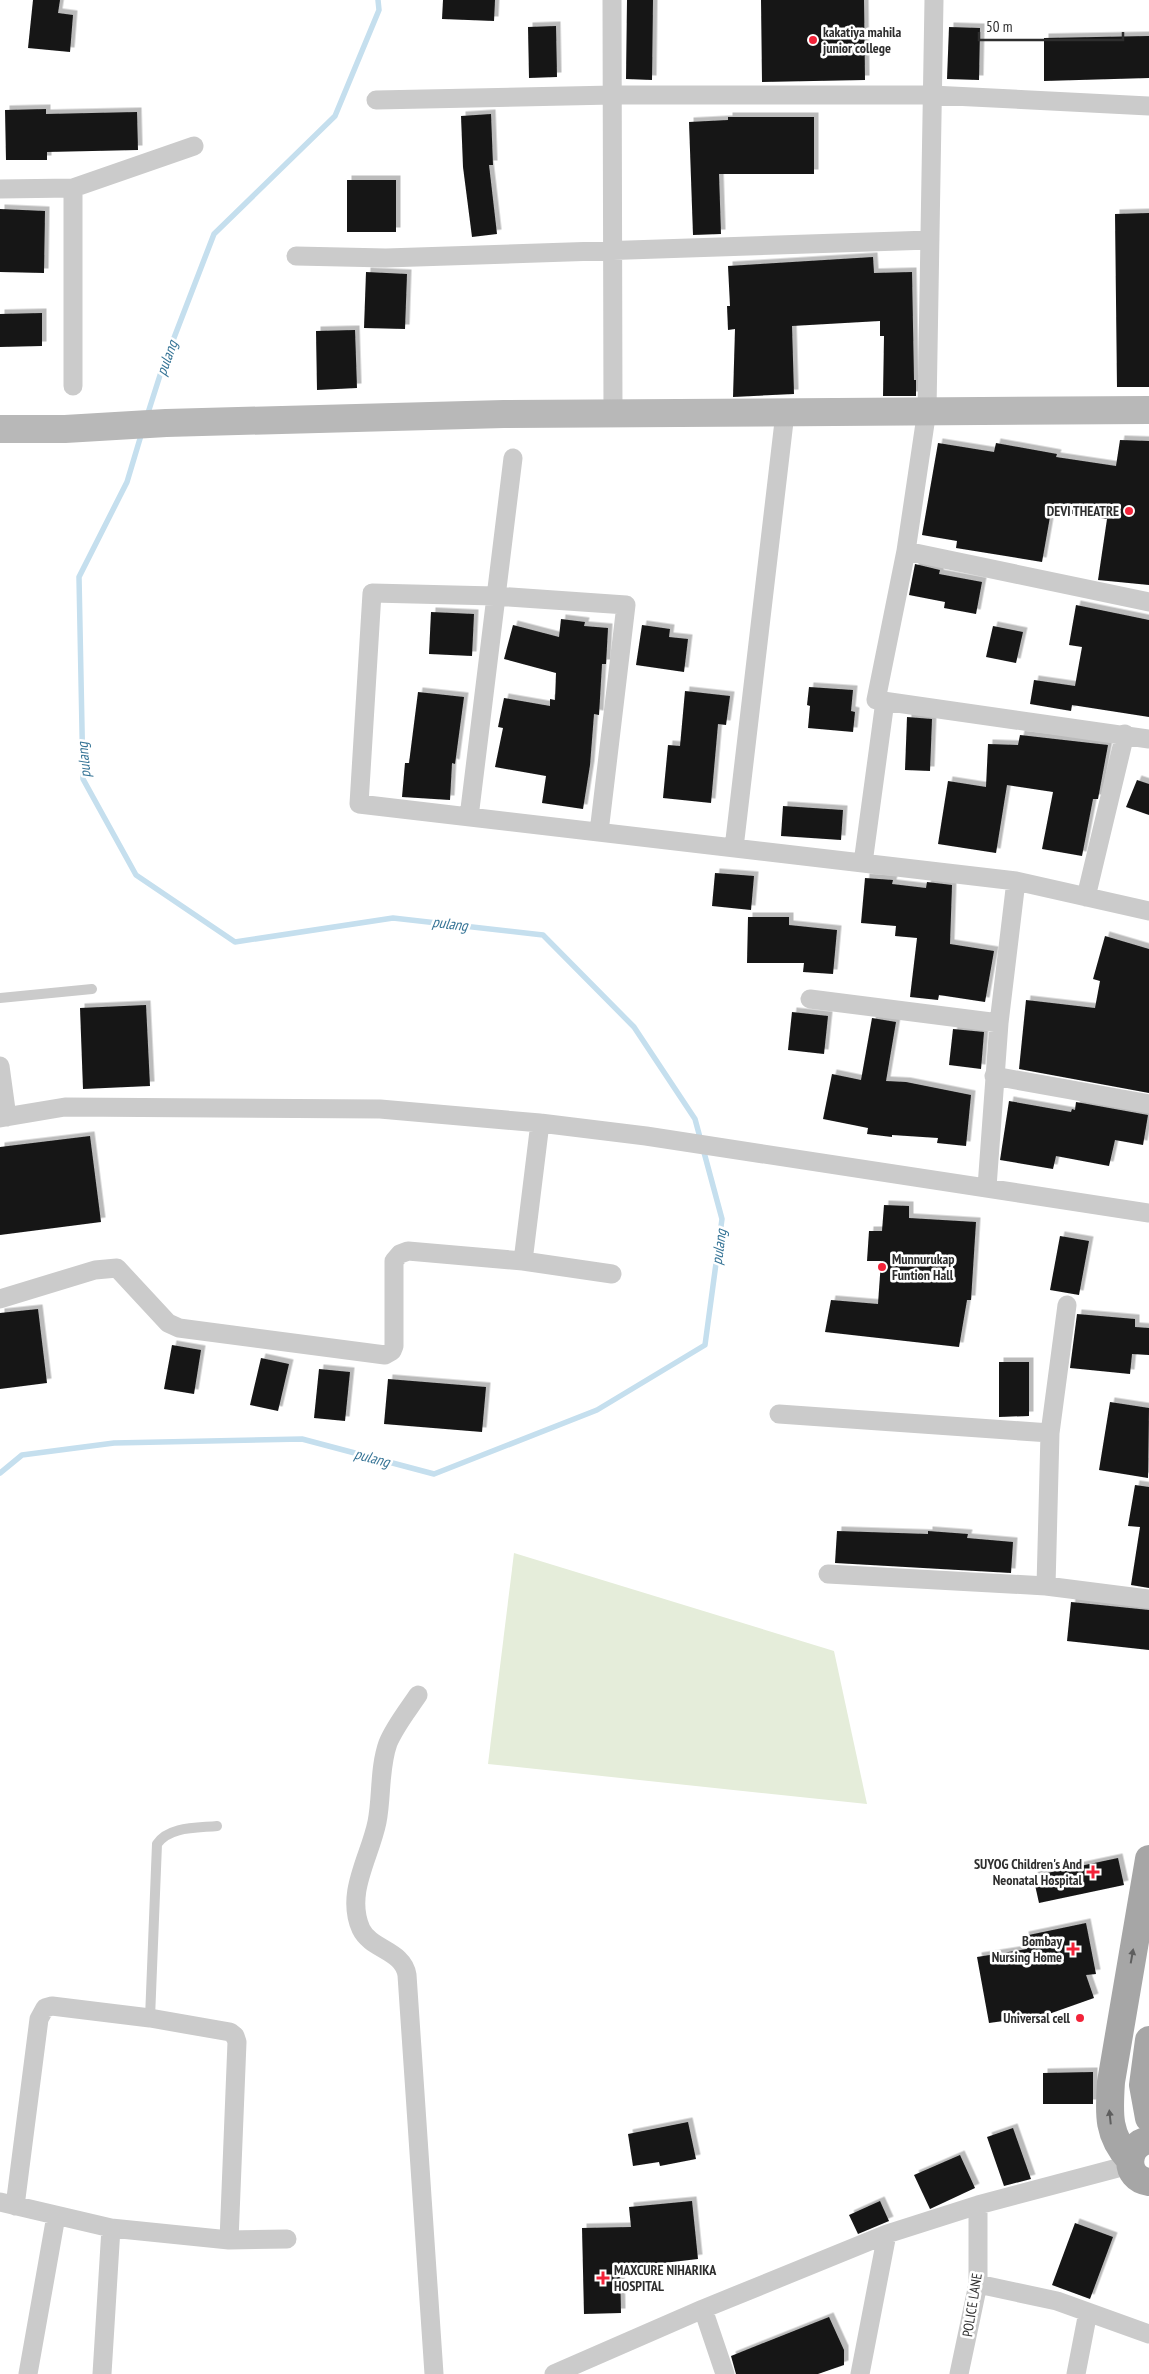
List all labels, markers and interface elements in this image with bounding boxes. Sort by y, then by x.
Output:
scale bar [979,10,1123,42]
text: 50 m [986,17,1012,36]
place label: kakatiya mahila junior college [822,23,901,57]
marker: kakatiya mahila junior college [807,34,819,46]
water label: pulang [152,336,182,378]
place label: DEVI THEATRE [1047,502,1119,520]
marker: DEVI THEATRE [1123,505,1135,517]
water label: pulang [72,740,95,779]
water label: pulang [431,912,470,935]
water label: pulang [707,1226,731,1266]
place label: Munnurukap Funtion Hall [892,1250,955,1284]
marker: Munnurukap Funtion Hall [876,1261,888,1273]
water label: pulang [352,1444,393,1472]
place label: SUYOG Children's And Neonatal Hospital [974,1855,1083,1889]
marker: SUYOG Children's And Neonatal Hospital [1086,1865,1100,1879]
place label: Bombay Nursing Home [992,1932,1062,1966]
marker: Bombay Nursing Home [1066,1942,1080,1956]
one-way arrow [1129,1948,1137,1964]
place label: Universal cell [1003,2009,1071,2027]
marker: Universal cell [1074,2012,1086,2024]
one-way arrow [1106,2109,1114,2125]
place label: MAXCURE NIHARIKA HOSPITAL [614,2261,717,2295]
marker: MAXCURE NIHARIKA HOSPITAL [596,2271,610,2285]
street label: POLICE LANE [958,2272,986,2338]

